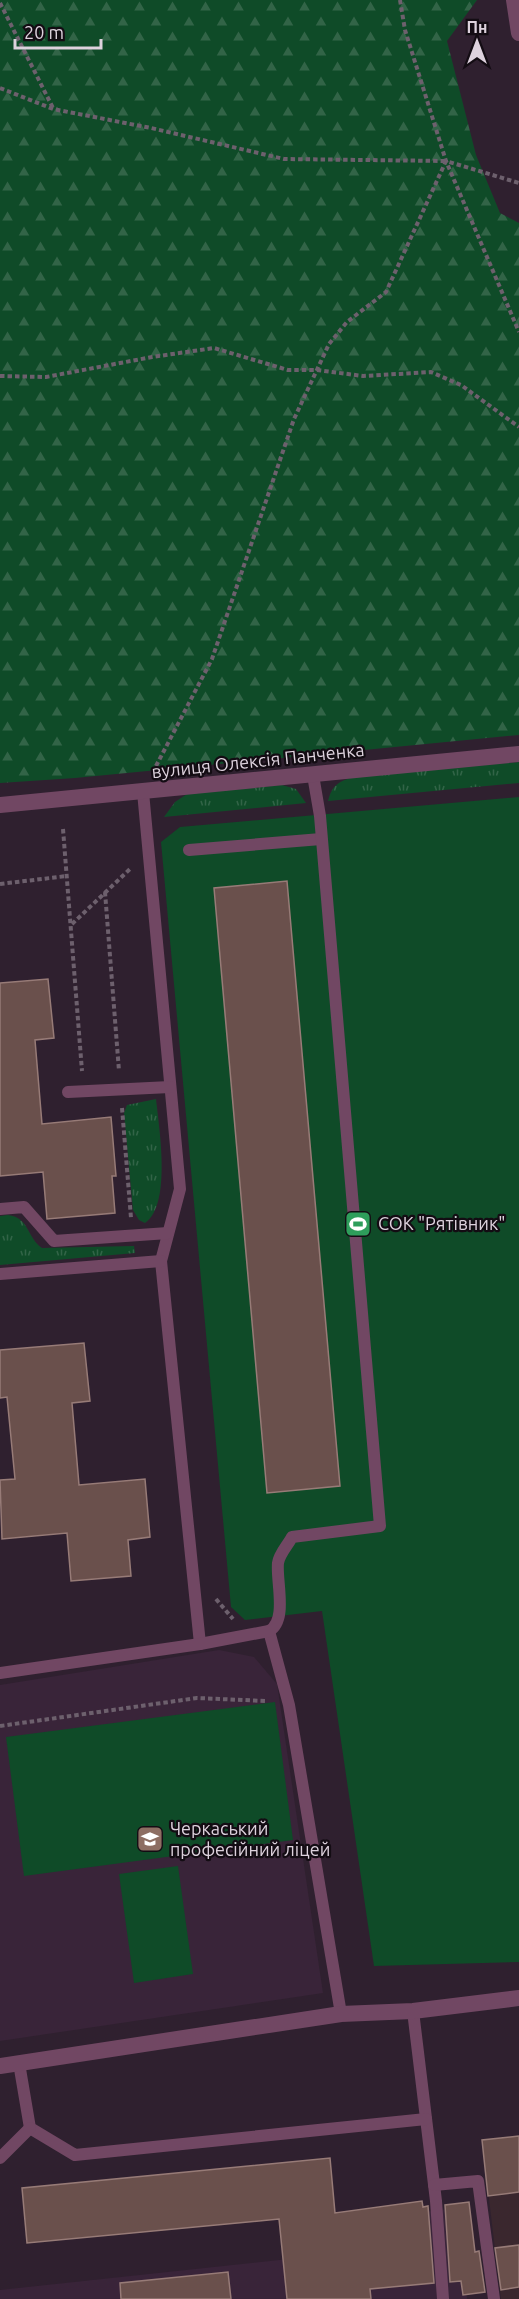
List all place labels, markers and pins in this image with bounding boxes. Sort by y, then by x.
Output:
sports icon: СОК "Рятівник" [343,1209,373,1239]
place label: СОК "Рятівник" [378,1213,506,1233]
place label: Черкаський професійний ліцей [170,1818,330,1859]
school or university icon: Черкаський професійний ліцей [135,1824,165,1854]

